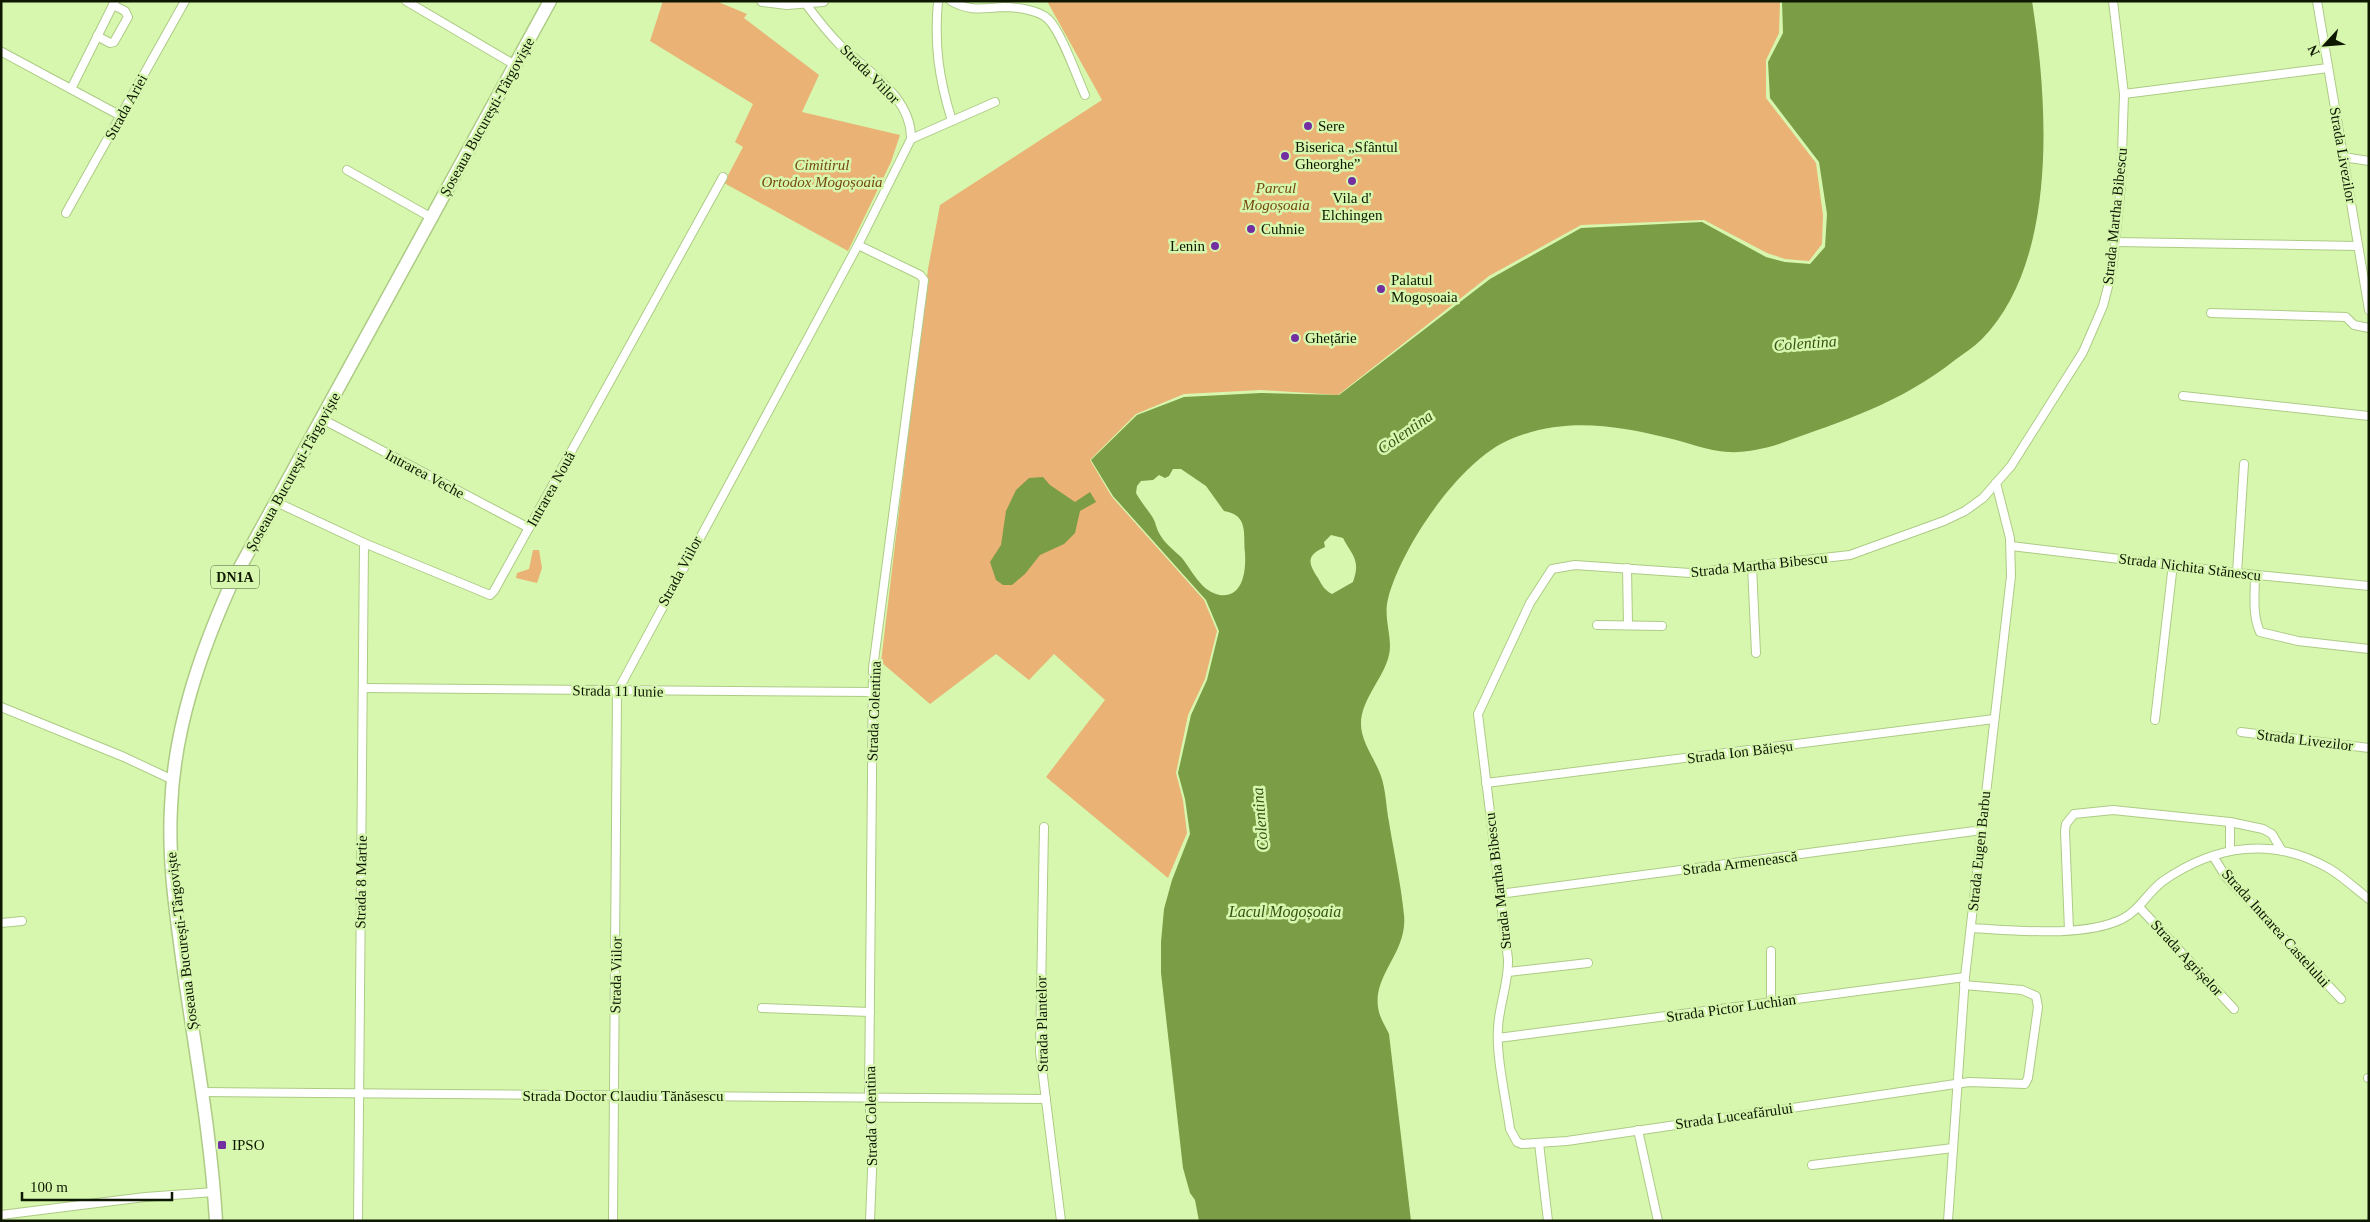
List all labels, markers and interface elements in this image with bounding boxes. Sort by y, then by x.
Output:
north arrow [2300,20,2350,70]
street label: Șoseaua București-Târgoviște [437,34,538,200]
street label: Strada Viilor [837,41,903,107]
text: N [2305,43,2323,58]
street label: Strada Ariei [102,72,150,142]
street label: Strada Livezilor [2327,106,2359,204]
place label: Sere [1318,118,1345,134]
marker: Sere [1302,120,1314,132]
place label: Biserica „Sfântul Gheorghe” [1295,139,1398,172]
street label: Strada Martha Bibescu [2100,146,2130,285]
marker: Biserica „Sfântul Gheorghe” [1279,150,1291,162]
park label: Cimitirul Ortodox Mogoșoaia [761,157,883,191]
marker: Vila d' Elchingen [1346,175,1358,187]
park label: Parcul Mogoșoaia [1241,180,1310,214]
place label: Vila d' Elchingen [1322,190,1383,223]
place label: Cuhnie [1261,221,1305,237]
marker: Cuhnie [1245,223,1257,235]
place label: Lenin [1170,238,1205,254]
marker: Lenin [1209,240,1221,252]
place label: Palatul Mogoșoaia [1391,272,1458,306]
marker: Palatul Mogoșoaia [1375,283,1387,295]
place label: Ghețărie [1305,330,1357,347]
marker: Ghețărie [1289,332,1301,344]
water label: Colentina [1773,332,1837,354]
street label: Șoseaua București-Târgoviște [243,389,344,555]
water label: Colentina [1374,407,1436,457]
street label: Intrarea Veche [383,447,467,502]
street label: Intrarea Nouă [524,449,578,529]
street label: Strada Viilor [655,533,705,609]
street label: Strada Martha Bibescu [1690,550,1829,580]
street label: Strada Nichita Stănescu [2118,550,2263,584]
road number: DN1A [211,566,259,588]
street label: Strada Colentina [864,660,884,761]
street label: Strada 11 Iunie [572,682,664,700]
street label: Strada Livezilor [2256,726,2354,754]
street label: Strada Ion Băieșu [1686,738,1795,767]
water label: Colentina [1249,787,1271,851]
street label: Strada Eugen Barbu [1965,790,1993,912]
street label: Strada Martha Bibescu [1482,811,1514,950]
street label: Strada 8 Martie [352,835,370,929]
street label: Strada Armenească [1682,848,1799,878]
street label: Șoseaua București-Târgoviște [163,851,202,1031]
street label: Strada Intrarea Castelului [2219,866,2333,990]
water label: Lacul Mogoșoaia [1228,903,1341,921]
street label: Strada Agrișelor [2147,917,2226,1000]
street label: Strada Viilor [607,936,625,1014]
street label: Strada Plantelor [1033,976,1051,1072]
street label: Strada Pictor Luchian [1665,991,1797,1025]
street label: Strada Colentina [862,1065,880,1166]
street label: Strada Doctor Claudiu Tănăsescu [523,1088,724,1104]
street label: Strada Luceafărului [1674,1100,1794,1132]
place label: IPSO [232,1137,265,1153]
marker: IPSO [216,1139,228,1151]
scale bar [22,1170,172,1202]
text: 100 m [30,1179,68,1195]

